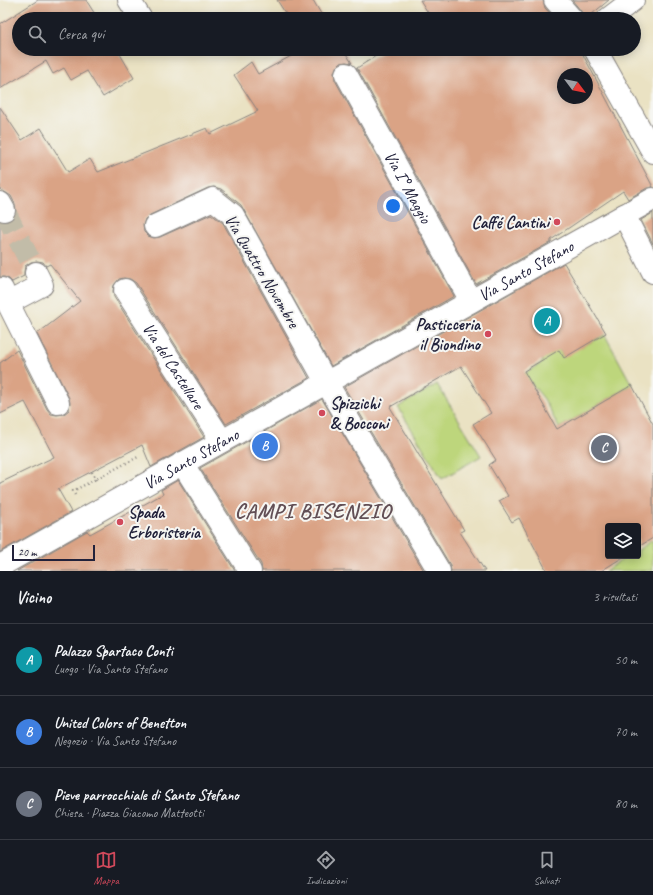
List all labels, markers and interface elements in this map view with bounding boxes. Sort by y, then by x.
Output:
search box [12,12,641,56]
icon: search [26,23,48,45]
text: Cerca qui [58,25,104,44]
north arrow [557,68,593,104]
street label: Via I° Maggio [380,147,437,228]
your location [383,196,403,216]
street label: Via Quattro Novembre [220,210,305,333]
place label: Caffé Cantini [472,212,552,233]
marker: Caffé Cantini [552,217,562,227]
street label: Via Santo Stefano [474,235,578,306]
pin: A [534,306,560,336]
place label: Pasticceria il Biondino [415,314,482,355]
street label: Via del Castellare [138,319,210,414]
marker: Pasticceria il Biondino [483,329,493,339]
place label: Spizzichi & Bocconi [330,393,391,434]
marker: Spizzichi & Bocconi [317,408,327,418]
street label: Via Santo Stefano [140,423,243,494]
pin: B [252,431,278,461]
pin: C [591,433,617,463]
district label: CAMPI BISENZIO [235,498,394,524]
place label: Spada Erboristeria [128,502,202,543]
marker: Spada Erboristeria [115,517,125,527]
map controls [605,523,641,559]
button: layers [605,523,641,559]
scale bar [12,543,95,562]
text: 20 m [18,545,37,559]
text: Vicino [16,587,51,608]
text: 3 risultati [593,589,637,605]
text: Palazzo Spartaco Conti [54,642,173,661]
text: A [26,652,32,668]
text: 50 m [615,652,637,668]
text: Luogo · Via Santo Stefano [54,661,167,677]
text: United Colors of Benetton [54,714,186,733]
text: B [26,724,32,740]
text: 70 m [615,724,637,740]
text: Negozio · Via Santo Stefano [54,733,176,749]
text: Pieve parrocchiale di Santo Stefano [54,786,239,805]
text: C [26,796,32,812]
text: 80 m [615,796,637,812]
text: Chiesa · Piazza Giacomo Matteotti [54,805,204,821]
tab: Mappa [94,849,119,887]
tab: Indicazioni [306,849,347,887]
tab: Salvati [534,849,559,887]

